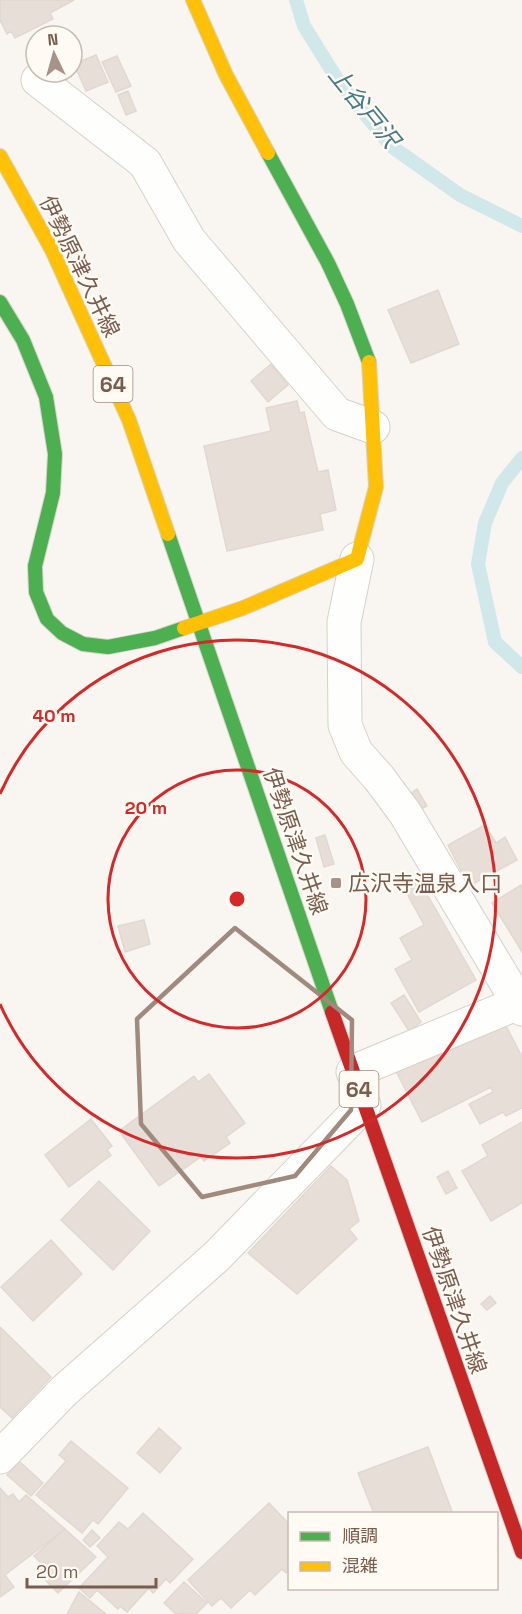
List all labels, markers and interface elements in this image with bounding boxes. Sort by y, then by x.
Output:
north arrow [24,24,84,84]
text: N [46,29,59,50]
water label: 上谷戸沢 [322,60,408,156]
street label: 伊勢原津久井線 [34,191,126,341]
road number: 64 [94,366,132,402]
text: 40 m [32,704,76,727]
street label: 伊勢原津久井線 [258,764,334,918]
text: 20 m [125,796,167,819]
place label: 広沢寺温泉入口 [348,869,502,897]
marker: 広沢寺温泉入口 [329,876,343,890]
centre of rings [227,889,247,909]
road number: 64 [340,1071,378,1107]
street label: 伊勢原津久井線 [417,1223,493,1377]
legend [288,1512,498,1590]
text: 順調 [342,1524,378,1547]
scale bar [27,1551,156,1589]
text: 混雑 [342,1554,378,1577]
text: 20 m [36,1560,79,1583]

